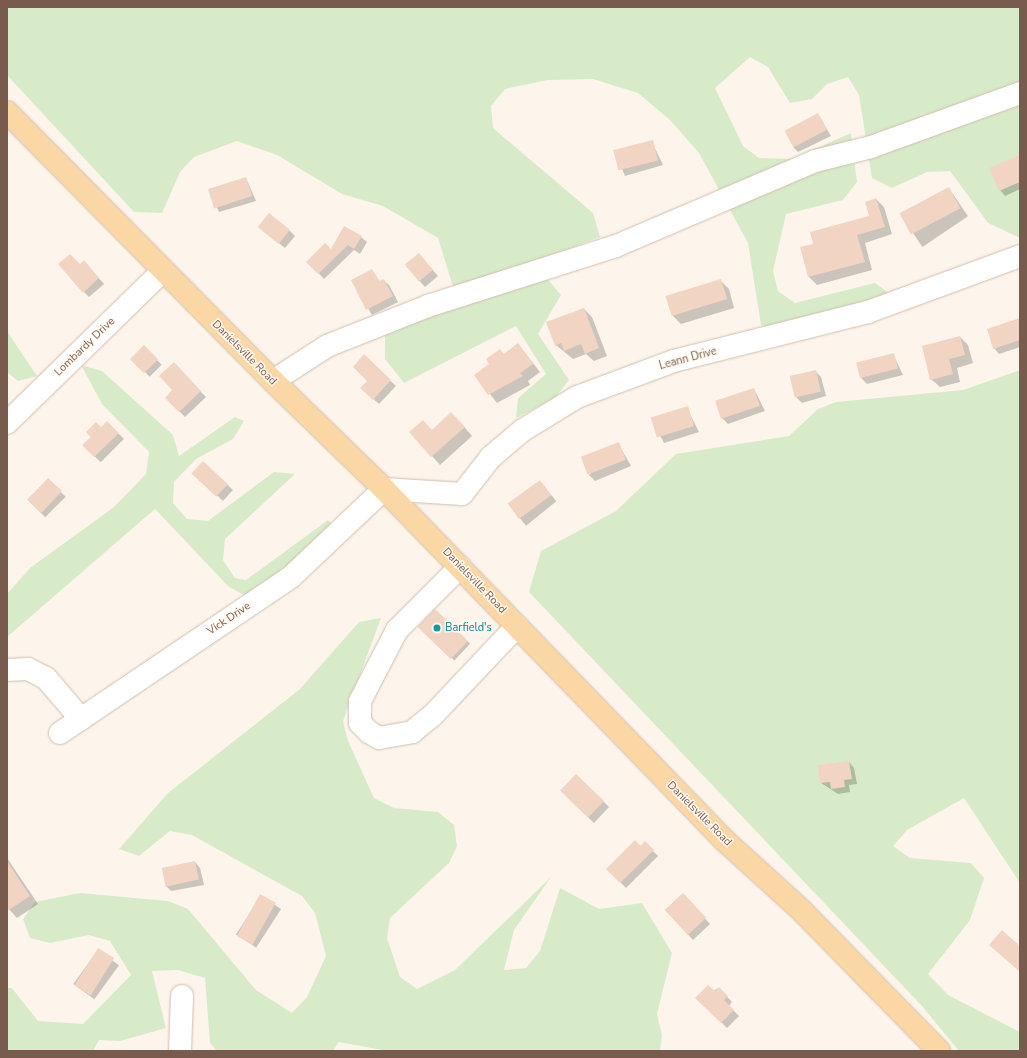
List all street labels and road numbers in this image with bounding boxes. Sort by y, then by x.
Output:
street label: Lombardy Drive [52,315,118,379]
street label: Danielsville Road [209,318,279,388]
street label: Leann Drive [658,345,718,373]
street label: Danielsville Road [439,545,509,617]
street label: Vick Drive [205,600,253,638]
street label: Danielsville Road [664,779,734,849]

